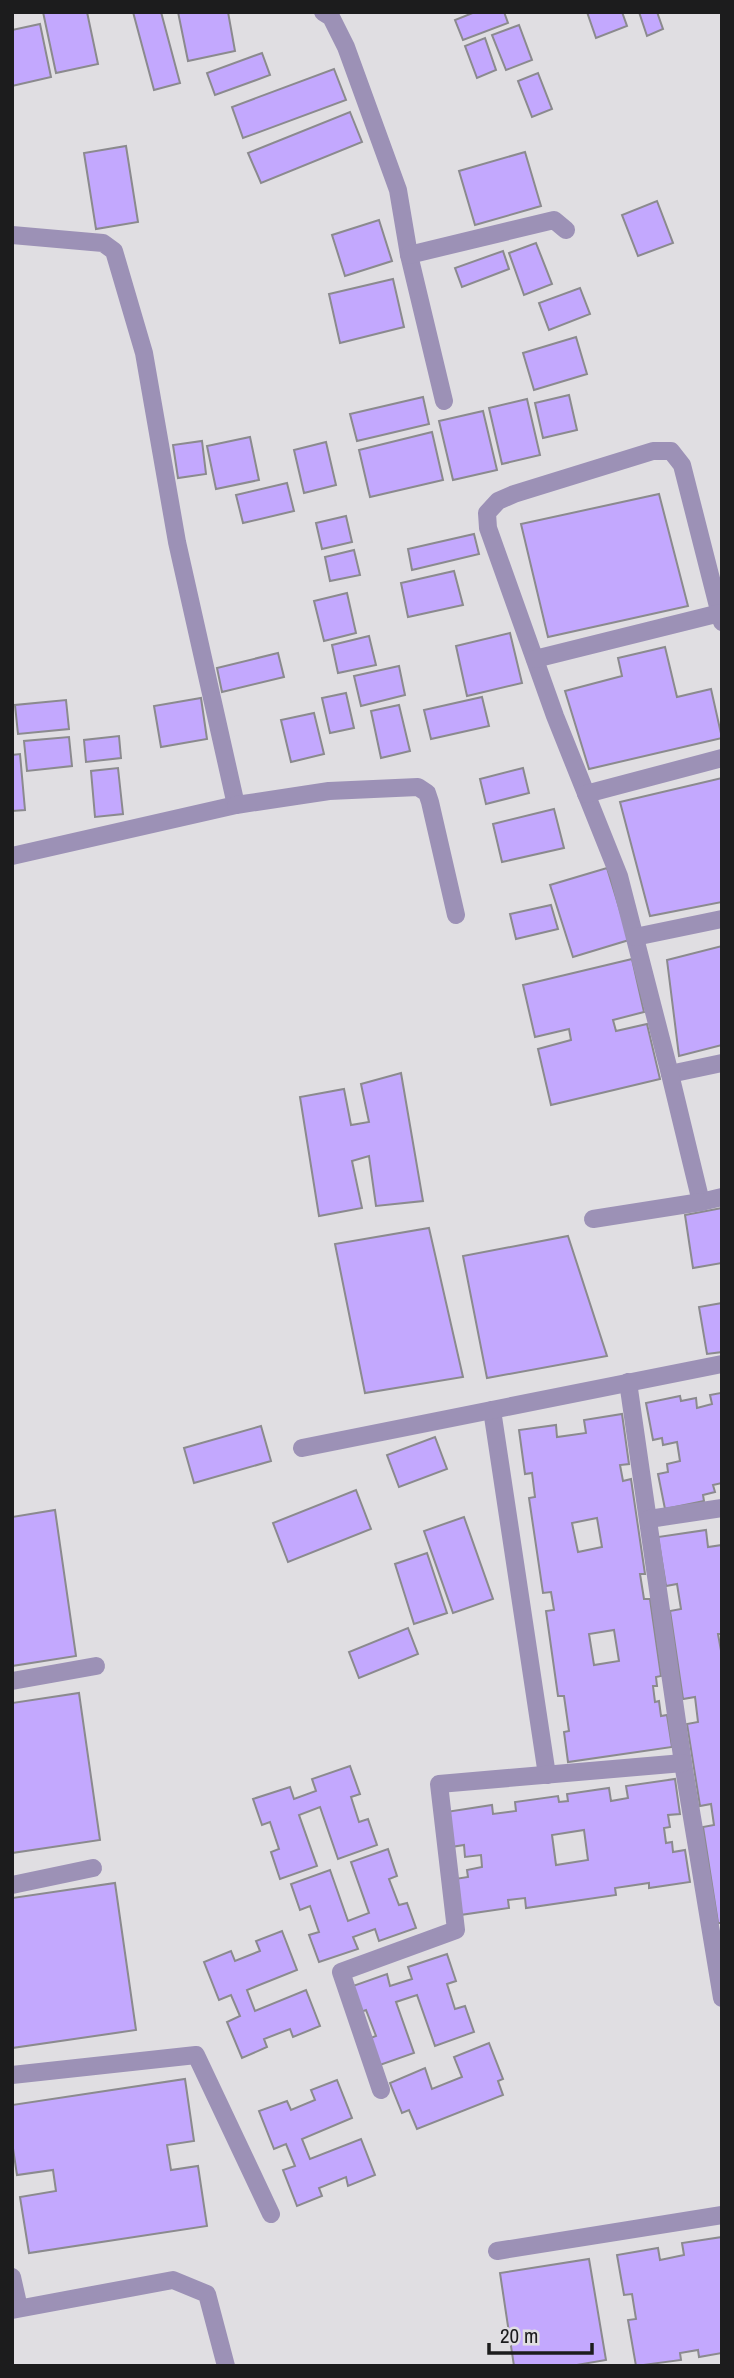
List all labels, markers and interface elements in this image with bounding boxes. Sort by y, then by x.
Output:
scale bar [489,2312,592,2356]
text: 20 m [500,2321,538,2350]

